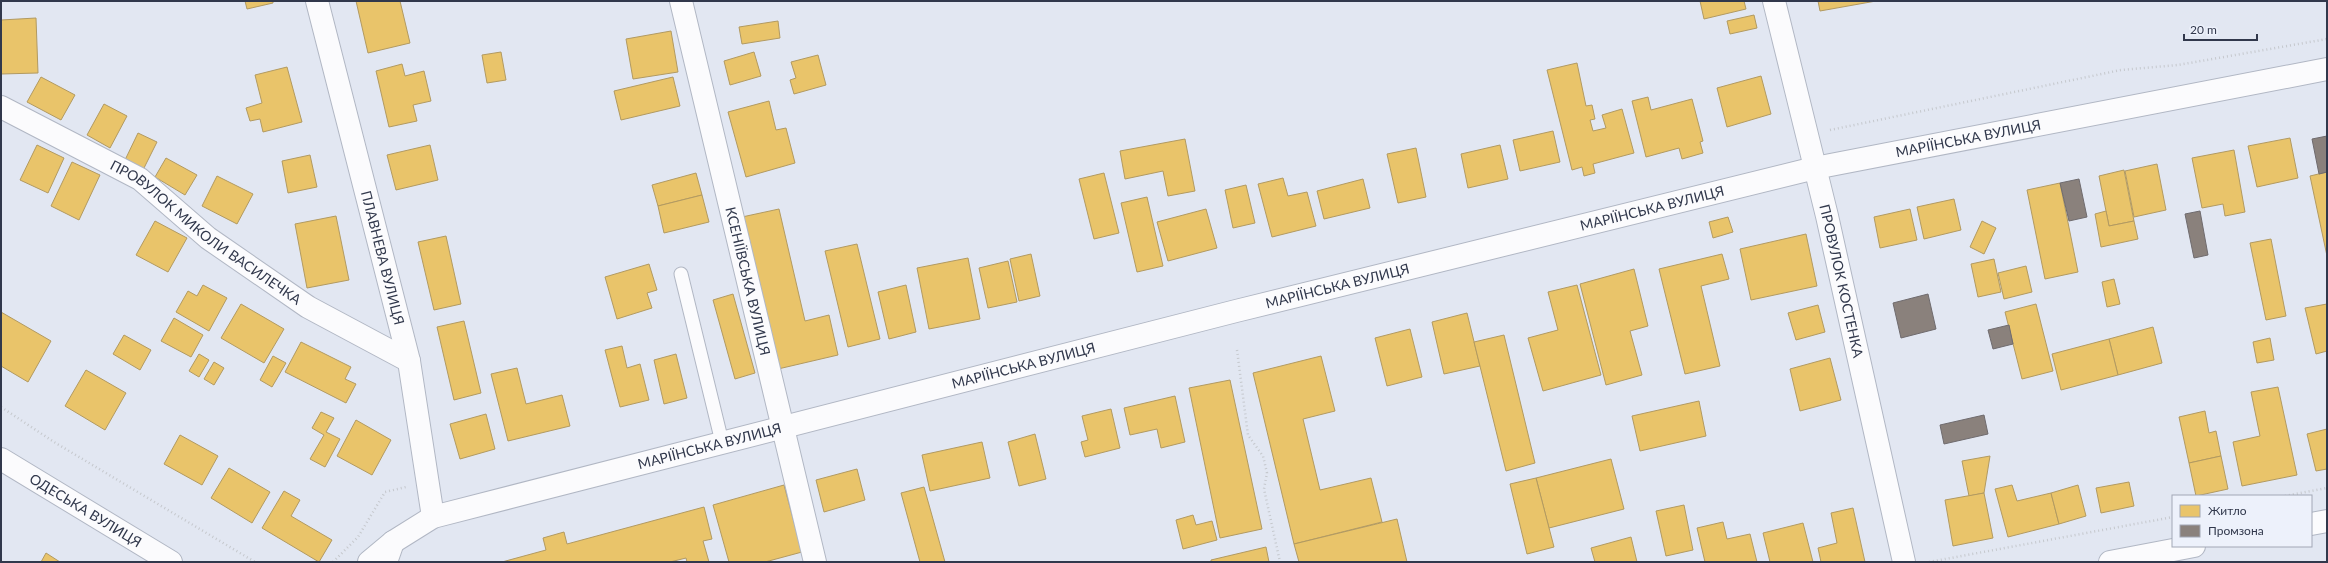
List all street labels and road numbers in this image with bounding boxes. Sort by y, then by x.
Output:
street label: МАРІЇНСЬКА ВУЛИЦЯ [1894,115,2042,160]
street label: ПРОВУЛОК МИКОЛИ ВАСИЛЕЧКА [108,156,305,308]
street label: МАРІЇНСЬКА ВУЛИЦЯ [1578,182,1726,234]
street label: ПЛАВНЕВА ВУЛИЦЯ [358,189,408,326]
street label: ПРОВУЛОК КОСТЕНКА [1816,202,1867,360]
street label: КСЕНІЇВСЬКА ВУЛИЦЯ [722,205,774,357]
street label: МАРІЇНСЬКА ВУЛИЦЯ [1264,259,1411,311]
street label: МАРІЇНСЬКА ВУЛИЦЯ [950,338,1097,392]
street label: МАРІЇНСЬКА ВУЛИЦЯ [636,419,783,472]
street label: ОДЕСЬКА ВУЛИЦЯ [27,469,145,550]

